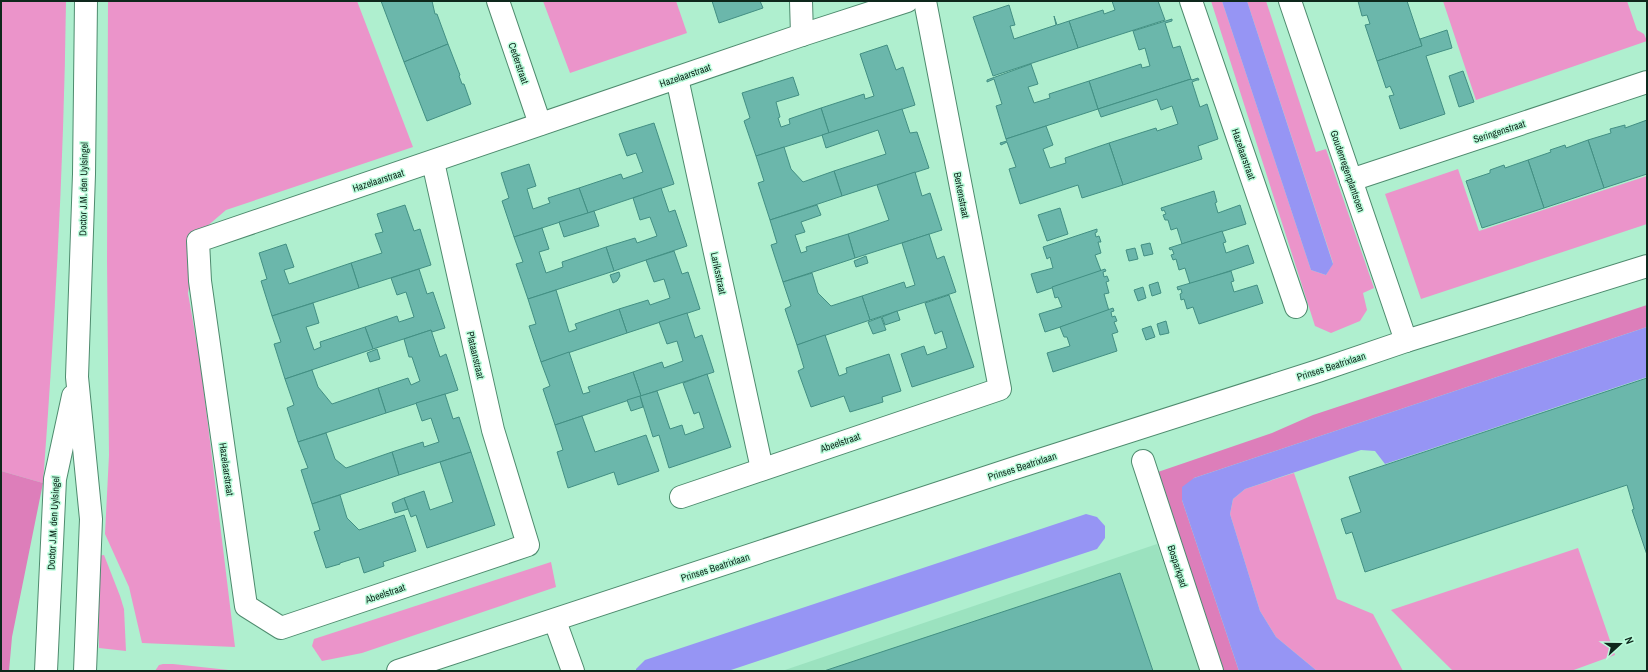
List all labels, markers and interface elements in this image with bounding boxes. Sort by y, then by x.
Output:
street label: Cederstraat [505,41,532,86]
street label: Hazelaarstraat [658,60,713,90]
street label: Seringenstraat [1472,117,1527,146]
street label: Hazelaarstraat [1229,127,1259,182]
street label: Goudenregenplantsoen [1327,129,1368,214]
street label: Doctor J.M. den Uylsingel [76,142,91,236]
street label: Hazelaarstraat [351,166,406,195]
street label: Berkenstraat [951,171,972,220]
street label: Lariksstraat [708,251,729,296]
street label: Plataanstraat [464,330,487,381]
street label: Prinses Beatrixlaan [1295,349,1367,384]
street label: Abeelstraat [817,429,863,456]
street label: Hazelaarstraat [216,442,237,497]
street label: Prinses Beatrixlaan [986,449,1058,484]
street label: Doctor J.M. den Uylsingel [45,476,62,570]
street label: Bosparkpad [1165,543,1190,589]
street label: Prinses Beatrixlaan [679,550,751,585]
street label: Abeelstraat [362,580,408,607]
north arrow [1600,624,1640,664]
text: N [1622,635,1637,646]

